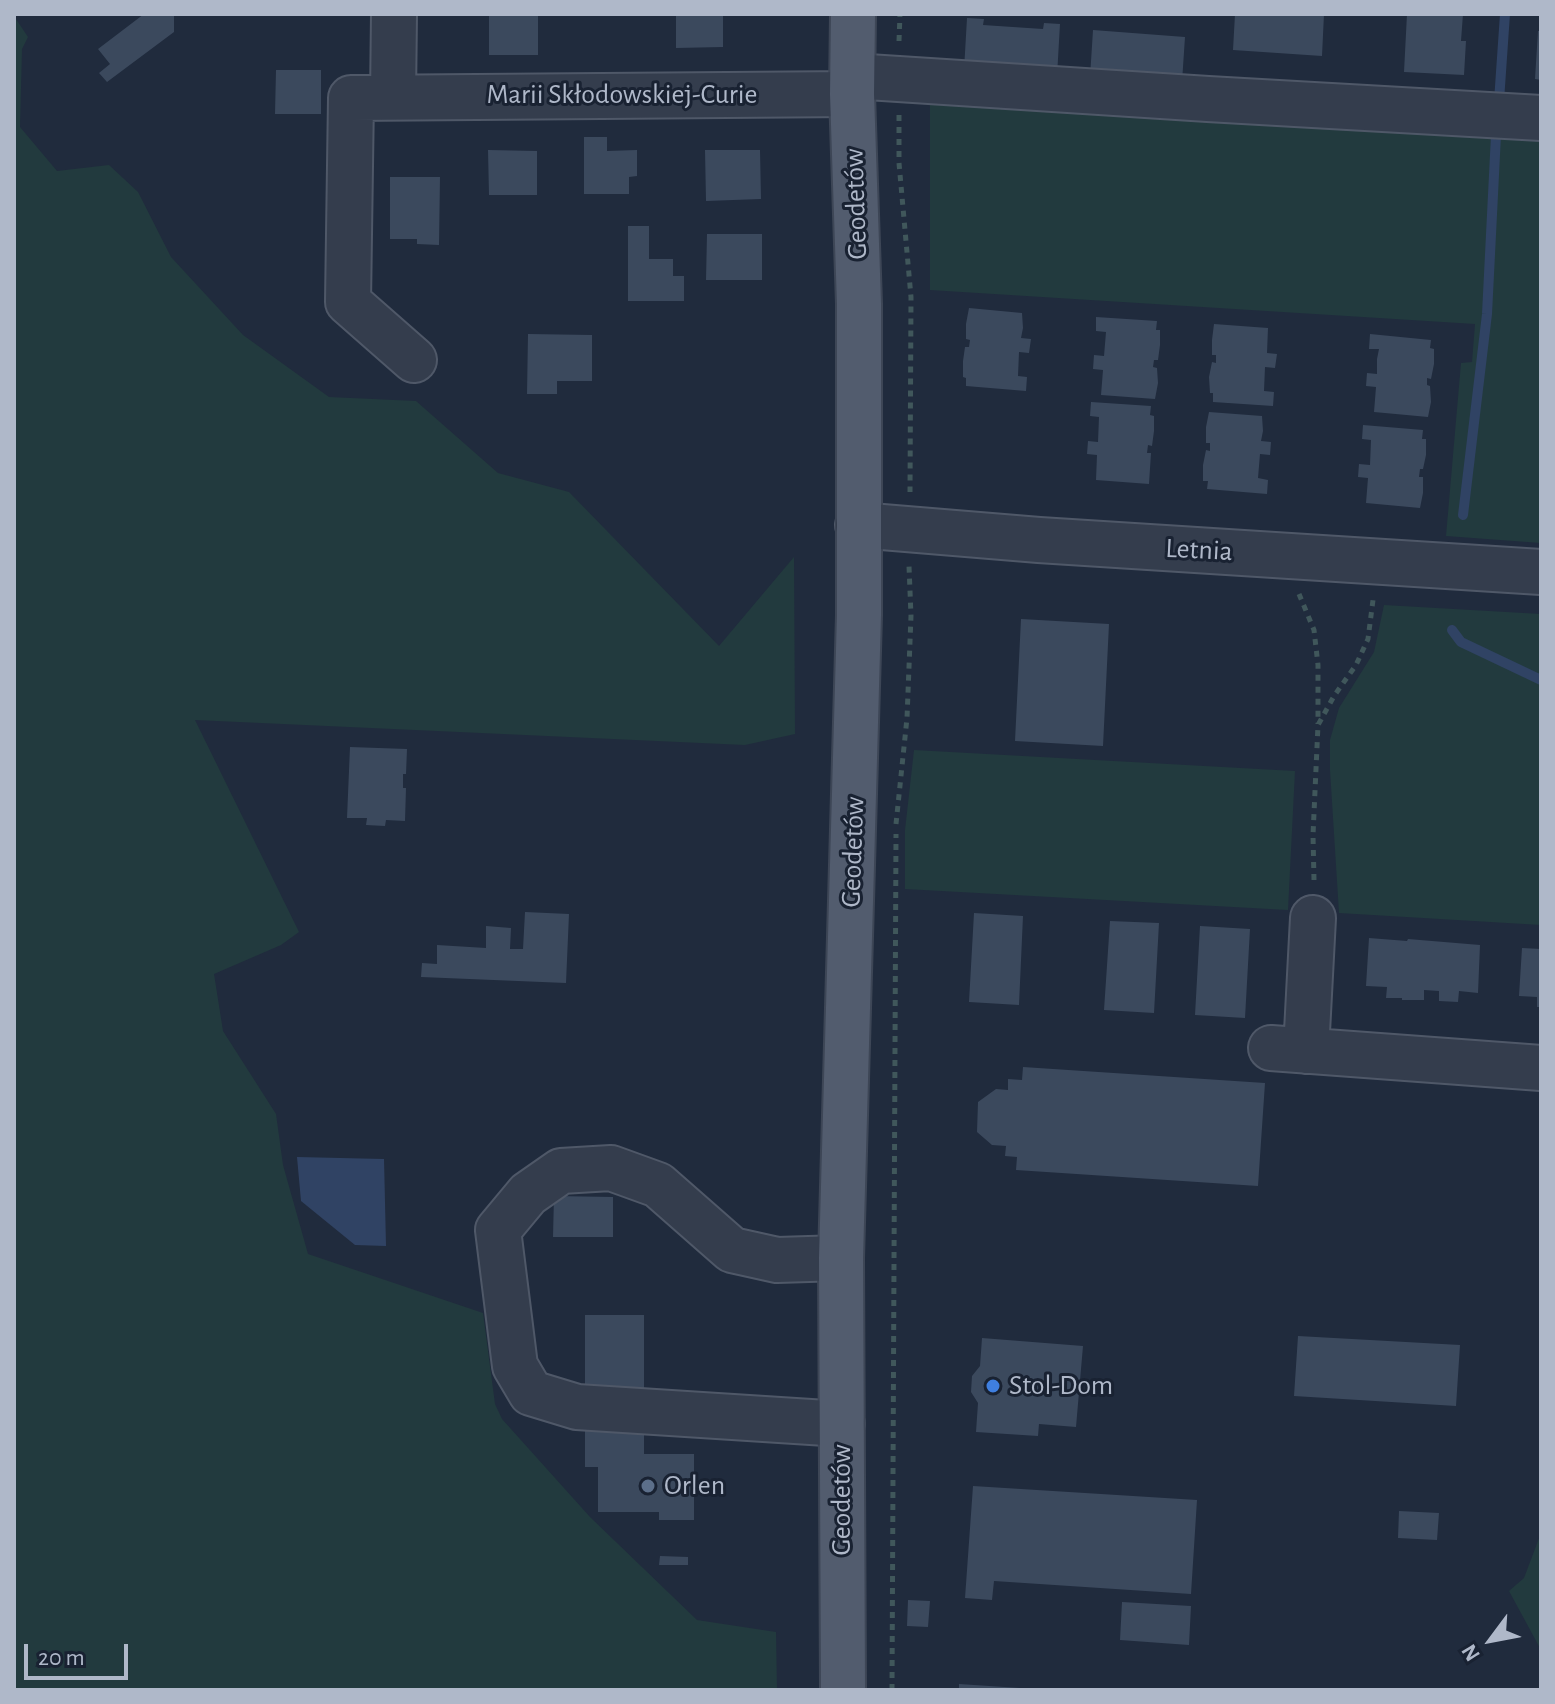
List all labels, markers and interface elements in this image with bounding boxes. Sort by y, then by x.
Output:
street label: Marii Skłodowskiej-Curie [487,78,757,112]
street label: Geodetów [837,148,875,260]
street label: Letnia [1165,531,1233,569]
street label: Geodetów [834,796,872,908]
place label: Stol-Dom [1009,1369,1113,1403]
marker: Stol-Dom [984,1377,1002,1395]
street label: Geodetów [825,1444,859,1556]
place label: Orlen [664,1469,725,1503]
marker: Orlen [639,1477,657,1495]
north arrow [1451,1600,1531,1680]
scale bar [28,1628,132,1678]
text: N [1457,1640,1484,1665]
text: 20 m [38,1646,85,1670]

